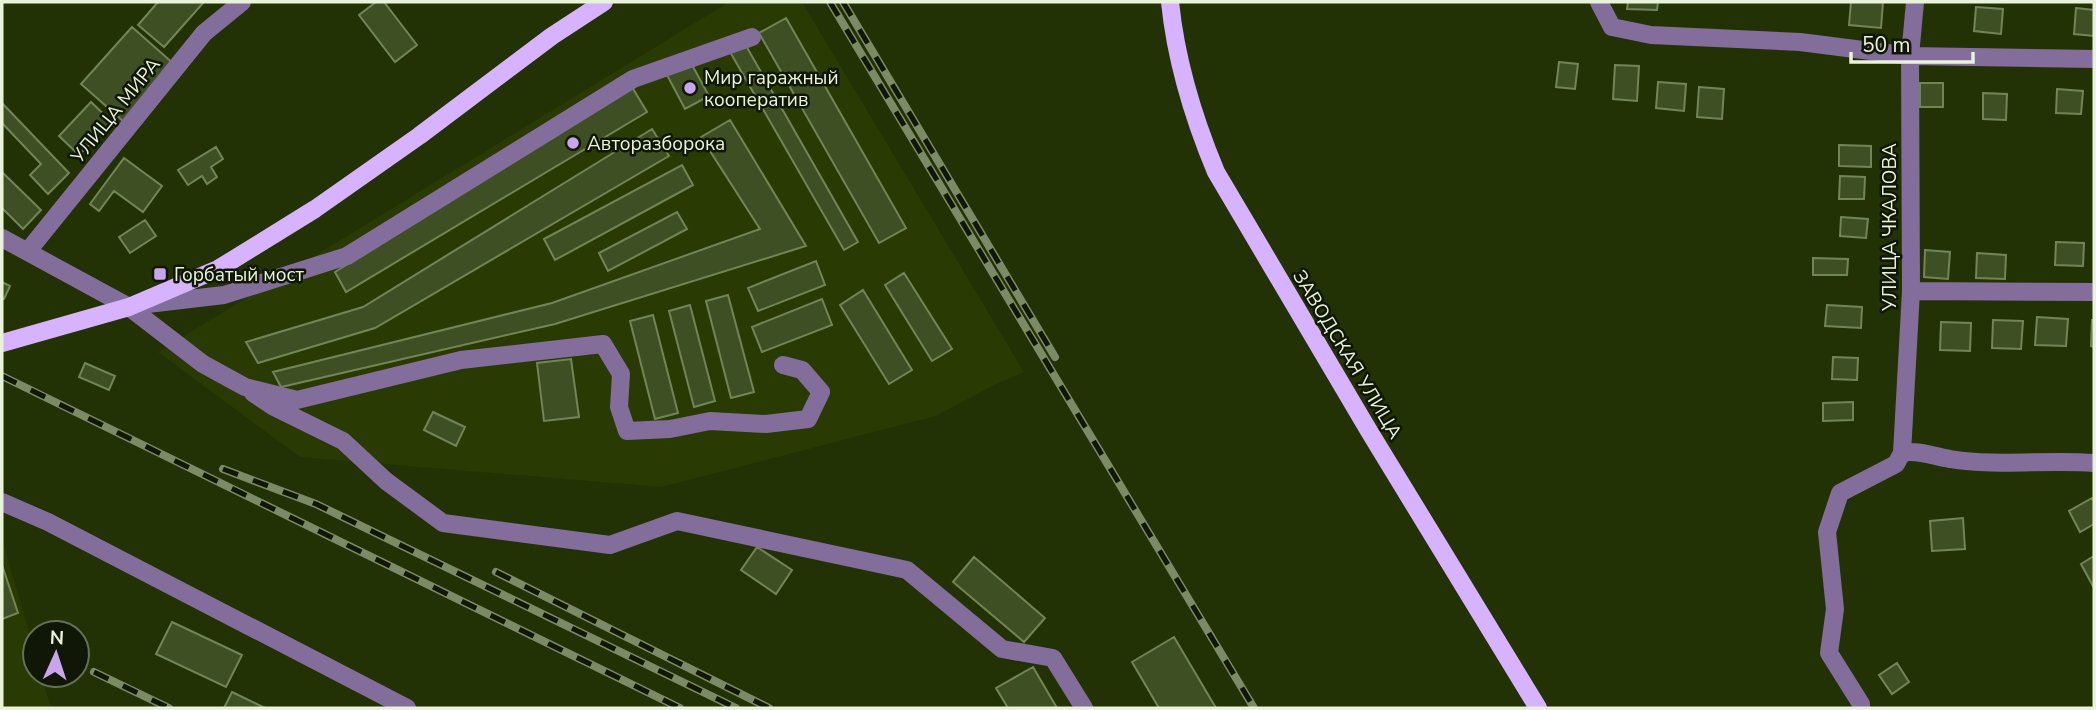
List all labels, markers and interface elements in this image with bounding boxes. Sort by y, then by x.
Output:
scale bar [1851,21,1974,65]
text: 50 m [1862,31,1911,59]
street label: УЛИЦА МИРА [64,52,167,170]
place label: Мир гаражный кооператив [704,65,839,113]
marker: Мир гаражный кооператив [682,80,698,96]
place label: Авторазборока [587,131,725,157]
marker: Авторазборока [565,135,581,151]
street label: УЛИЦА ЧКАЛОВА [1877,143,1903,312]
place label: Горбатый мост [174,262,305,288]
street label: ЗАВОДСКАЯ УЛИЦА [1286,265,1408,444]
marker: Горбатый мост [152,266,168,282]
north arrow [21,619,91,689]
text: N [49,625,65,651]

